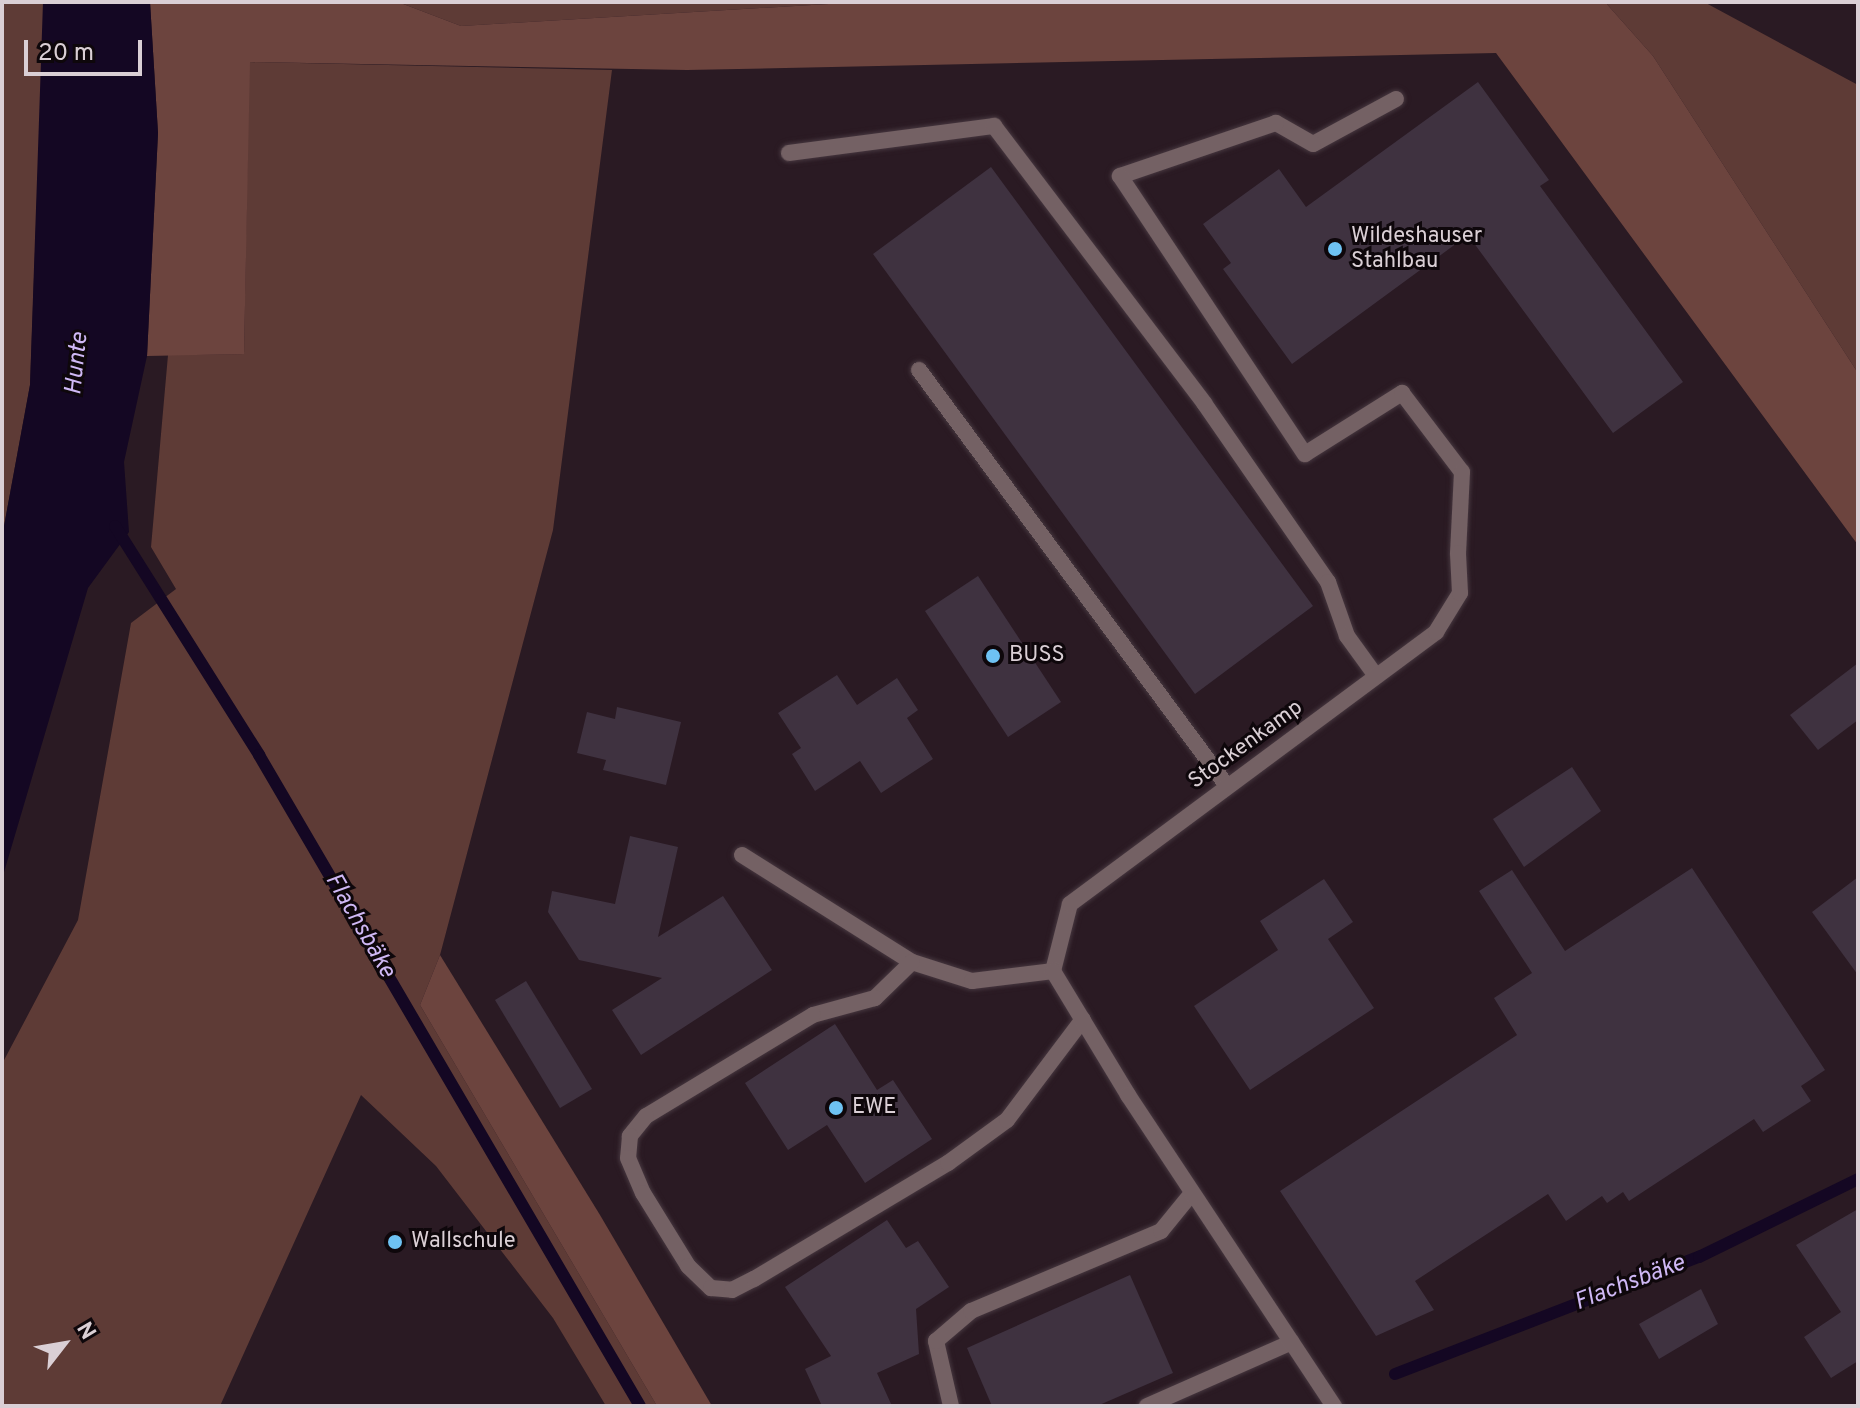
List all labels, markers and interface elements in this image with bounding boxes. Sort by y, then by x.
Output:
scale bar [28,24,146,74]
text: 20 m [38,39,94,69]
place label: Wildeshauser Stahlbau [1351,223,1482,274]
marker: Wildeshauser Stahlbau [1326,240,1344,258]
water label: Hunte [60,331,96,397]
place label: BUSS [1009,643,1065,669]
marker: BUSS [984,647,1002,665]
street label: Stockenkamp [1184,695,1308,795]
water label: Flachsbäke [318,869,400,983]
place label: EWE [852,1095,896,1121]
marker: EWE [827,1099,845,1117]
place label: Wallschule [411,1229,515,1255]
marker: Wallschule [386,1233,404,1251]
water label: Flachsbäke [1571,1250,1689,1318]
north arrow [24,1304,104,1384]
text: N [69,1318,101,1345]

